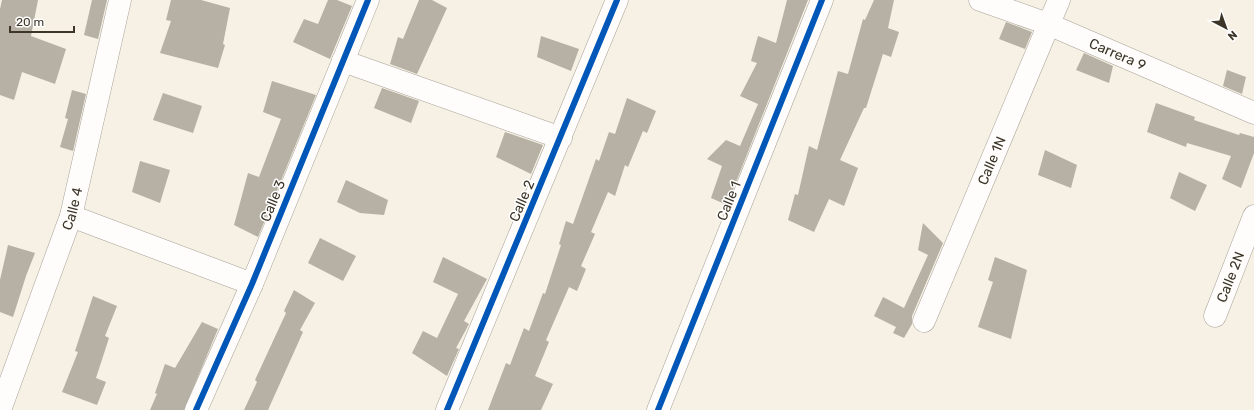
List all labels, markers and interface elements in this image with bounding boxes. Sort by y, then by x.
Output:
scale bar [10,8,74,34]
north arrow [1206,8,1246,48]
text: 20 m [16,15,44,29]
text: N [1225,28,1239,43]
street label: Carrera 9 [1087,34,1149,74]
street label: Calle 1N [974,134,1009,187]
street label: Calle 3 [257,178,289,224]
street label: Calle 2 [506,178,538,224]
street label: Calle 1 [713,179,745,223]
street label: Calle 4 [58,185,86,233]
street label: Calle 2N [1213,249,1248,305]

